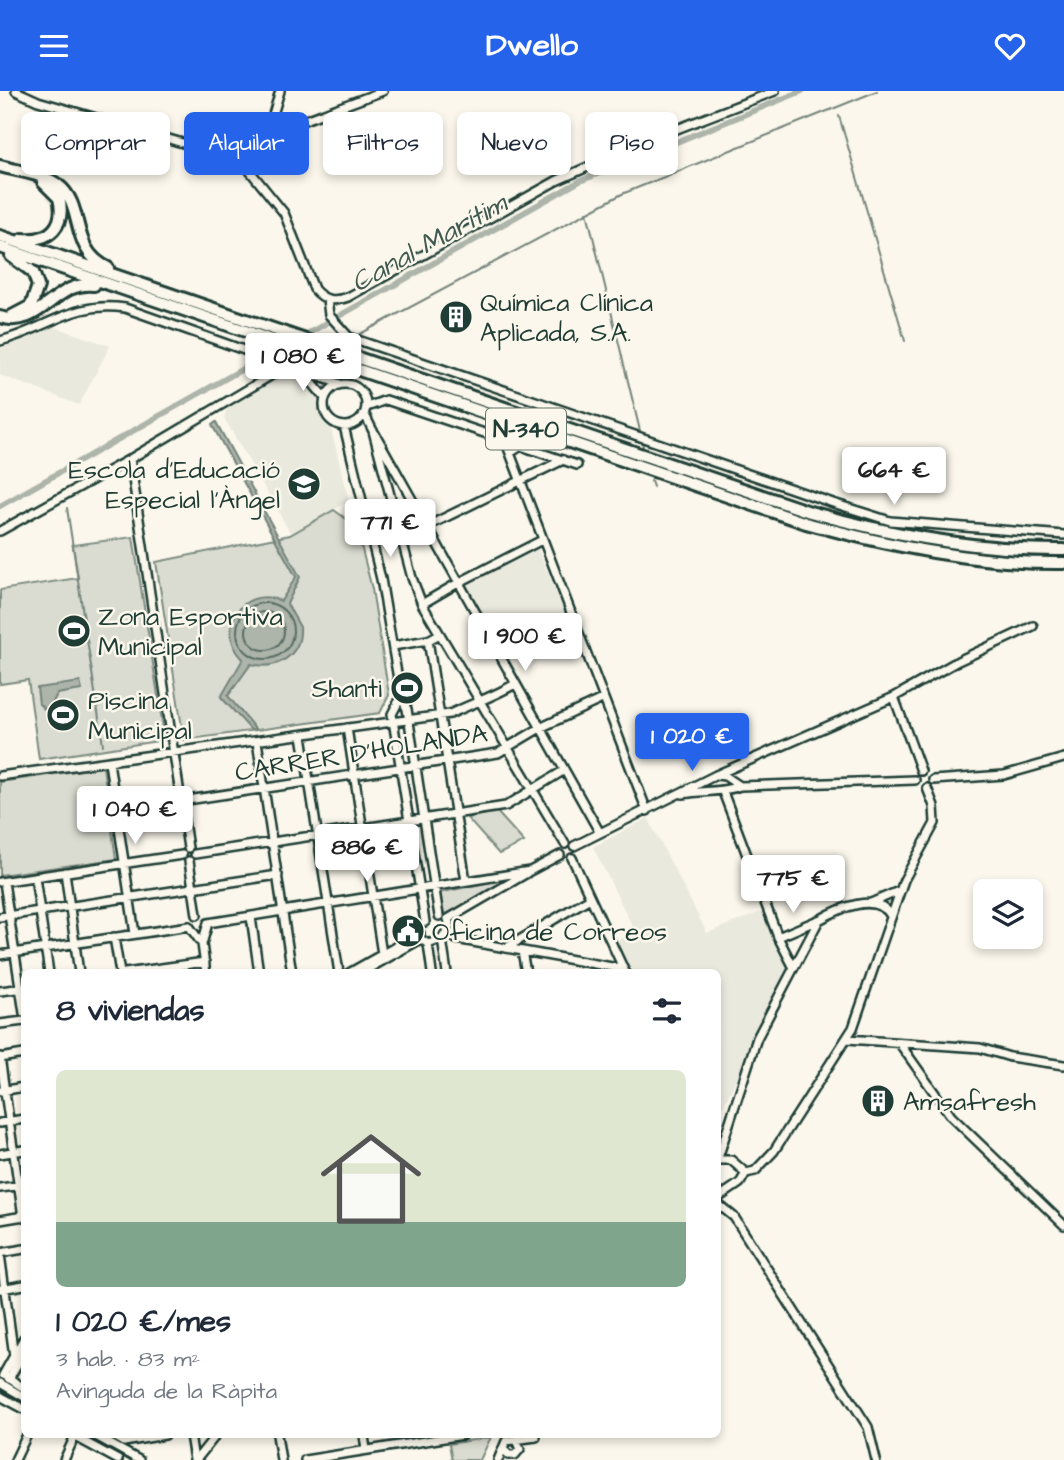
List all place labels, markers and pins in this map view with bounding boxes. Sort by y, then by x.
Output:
place label: Química Clínica Aplicada, S.A. [480,285,653,351]
building icon: Química Clínica Aplicada, S.A. [437,298,475,336]
pin: 1 080 € [238,334,368,393]
pin: 664 € [845,447,943,507]
place label: Escola d'Educació Especial l'Àngel [69,452,280,520]
school or university icon: Escola d'Educació Especial l'Àngel [285,465,323,503]
pin: 771 € [341,499,439,559]
place label: Zona Esportiva Municipal [98,599,283,665]
sports icon: Zona Esportiva Municipal [55,612,93,650]
pin: 1 900 € [460,613,590,673]
sports icon: Shanti [388,669,426,707]
place label: Shanti [312,671,382,707]
place label: Piscina Municipal [88,683,192,749]
sports icon: Piscina Municipal [44,696,82,734]
pin: 1 020 € [627,713,757,773]
pin: 1 040 € [70,787,200,846]
pin: 886 € [318,825,416,884]
pin: 775 € [744,855,842,915]
public building icon: Oficina de Correos [389,912,427,950]
place label: Oficina de Correos [432,914,667,950]
building icon: Amsafresh [859,1082,897,1120]
place label: Amsafresh [903,1084,1036,1120]

